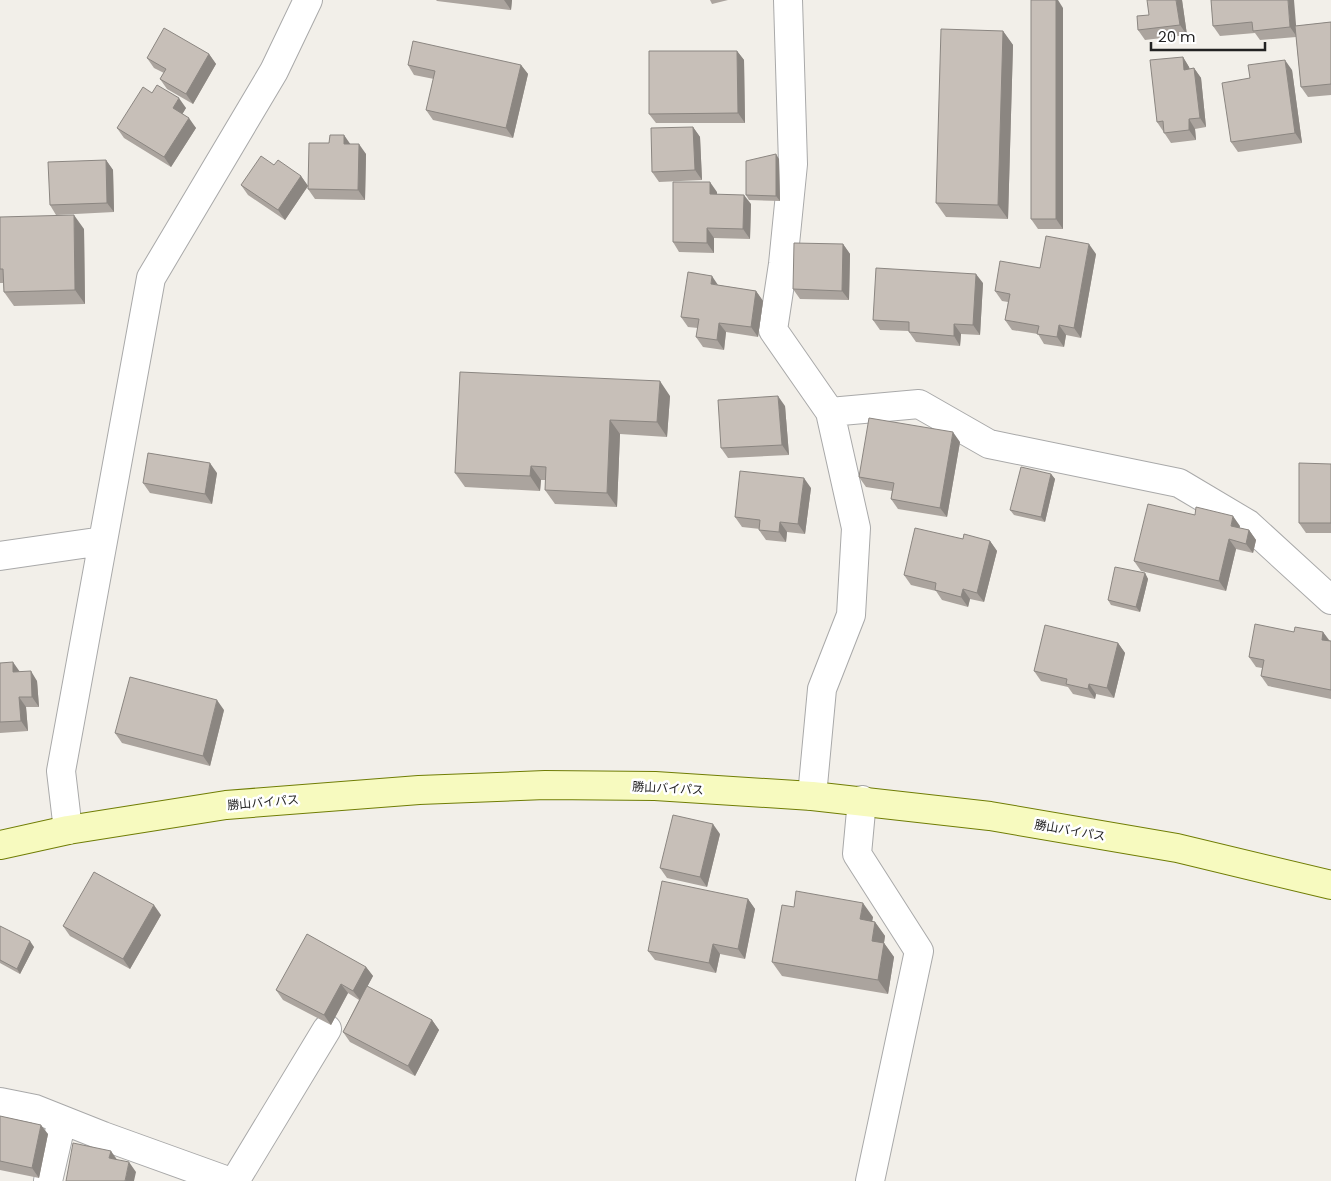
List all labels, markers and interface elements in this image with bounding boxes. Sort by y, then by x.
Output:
scale bar [1151,20,1265,52]
text: 20 m [1158,26,1196,47]
street label: 勝山バイパス [632,778,704,798]
street label: 勝山バイパス [227,790,299,814]
street label: 勝山バイパス [1033,815,1107,845]

